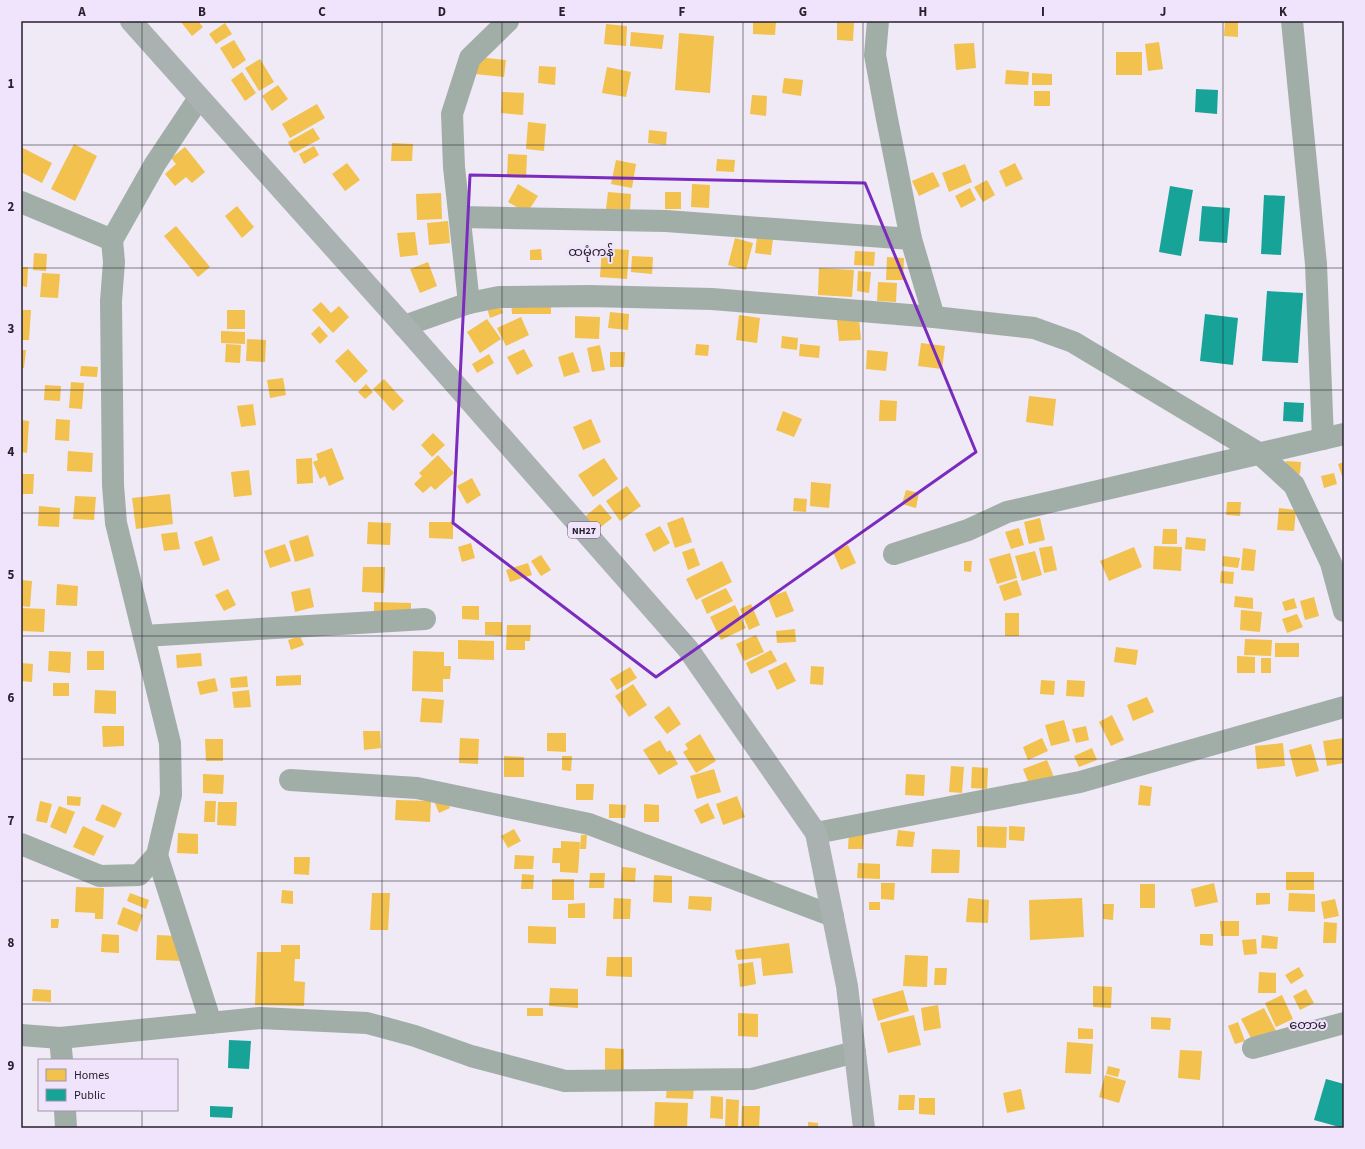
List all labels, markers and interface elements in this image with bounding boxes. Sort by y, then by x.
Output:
text: A [77,3,86,21]
text: B [198,3,206,21]
text: C [318,3,326,21]
text: D [438,3,446,21]
text: E [558,3,566,21]
text: F [679,3,686,21]
text: G [799,3,807,21]
text: H [919,3,927,21]
text: I [1041,3,1045,21]
text: J [1160,3,1166,21]
text: K [1279,3,1288,21]
text: 1 [8,75,15,93]
text: 2 [8,198,15,216]
district label: ထမုံကန် [568,243,614,262]
text: 3 [8,320,15,338]
text: 4 [8,443,15,461]
road number: NH27 [568,522,600,538]
text: 5 [8,566,15,584]
text: 6 [8,689,15,707]
text: 7 [8,812,15,830]
text: 8 [8,934,15,952]
district label: တောမ [1289,1016,1327,1034]
text: 9 [8,1057,15,1075]
legend [38,1059,178,1111]
text: Homes [74,1067,109,1084]
text: Public [74,1087,106,1104]

